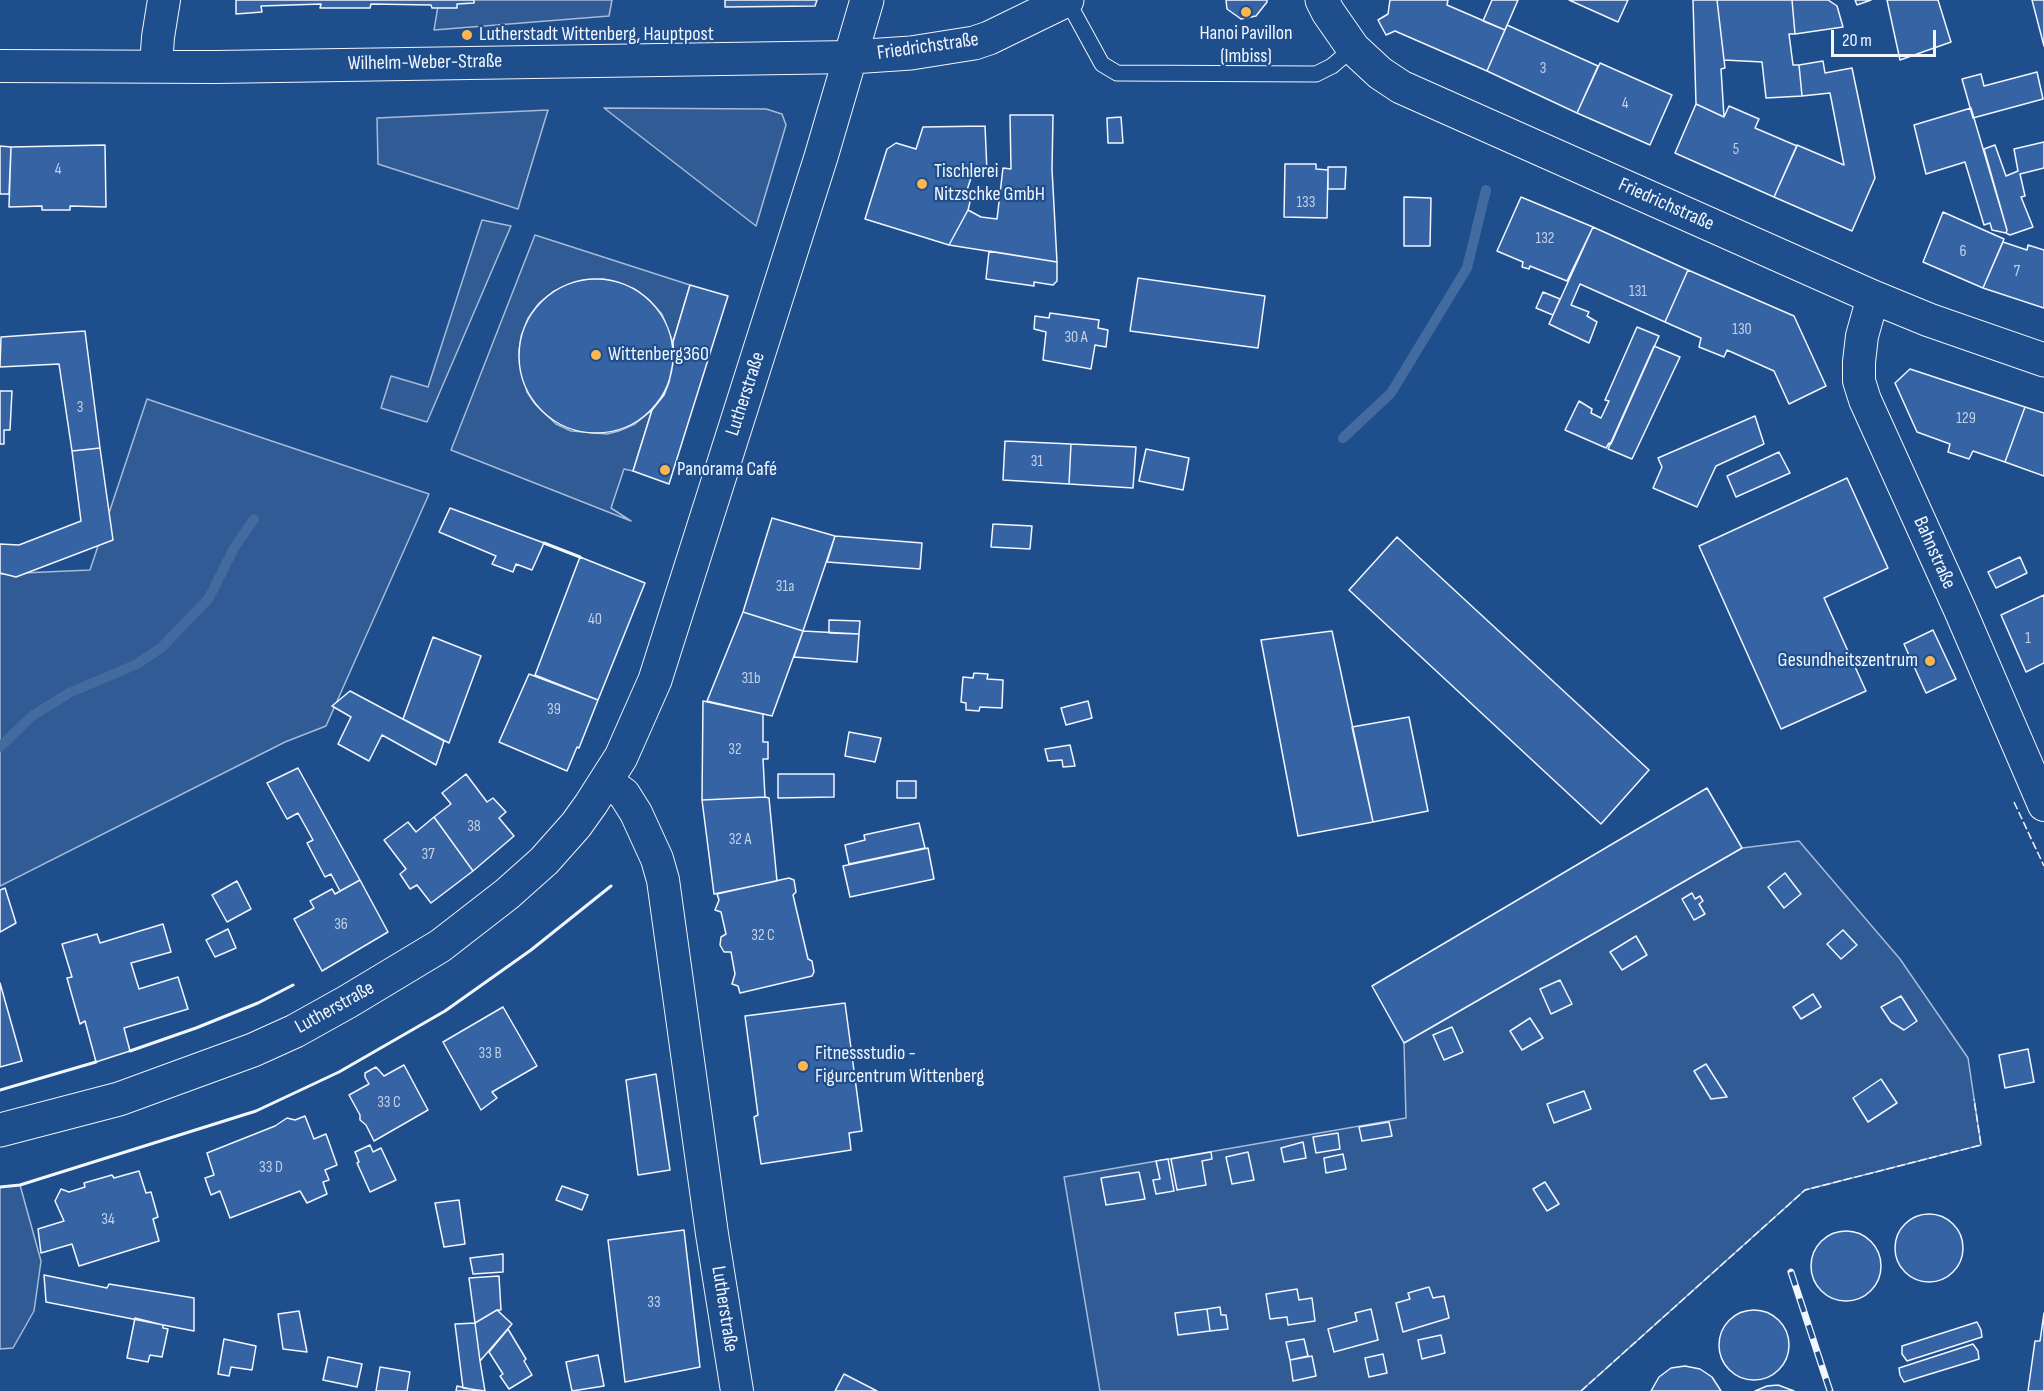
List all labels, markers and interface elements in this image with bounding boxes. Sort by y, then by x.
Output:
marker: Hanoi Pavillon (Imbiss) [1239,5,1253,19]
scale bar [1834,18,1939,56]
place label: Hanoi Pavillon (Imbiss) [1199,22,1293,69]
place label: Lutherstadt Wittenberg, Hauptpost [479,23,714,47]
marker: Lutherstadt Wittenberg, Hauptpost [460,28,474,42]
street label: Friedrichstraße [876,28,980,66]
text: 20 m [1842,30,1872,51]
street label: Wilhelm-Weber-Straße [348,50,502,76]
house number: 3 [1540,59,1546,79]
house number: 4 [1622,94,1628,114]
house number: 5 [1733,140,1739,160]
house number: 4 [55,160,61,180]
place label: Tischlerei Nitzschke GmbH [934,160,1045,207]
street label: Friedrichstraße [1614,173,1718,237]
marker: Tischlerei Nitzschke GmbH [915,177,929,191]
house number: 133 [1296,193,1316,213]
house number: 132 [1536,229,1554,249]
house number: 6 [1959,242,1967,262]
house number: 7 [2014,262,2020,282]
house number: 131 [1629,282,1647,302]
house number: 130 [1732,320,1752,340]
house number: 30 A [1064,328,1088,348]
place label: Wittenberg360 [608,343,709,367]
marker: Wittenberg360 [589,348,603,362]
street label: Lutherstraße [721,349,771,439]
house number: 3 [77,398,83,418]
house number: 129 [1956,409,1976,429]
house number: 31 [1031,452,1043,472]
place label: Panorama Café [677,458,777,482]
marker: Panorama Café [658,463,672,477]
street label: Bahnstraße [1907,513,1961,593]
house number: 31a [776,577,794,597]
house number: 40 [588,610,602,630]
house number: 1 [2025,629,2031,649]
place label: Gesundheitszentrum [1778,649,1918,673]
marker: Gesundheitszentrum [1923,654,1937,668]
house number: 31b [741,669,761,689]
house number: 39 [547,700,561,720]
house number: 32 [728,740,742,760]
house number: 38 [467,817,481,837]
house number: 32 A [729,830,751,850]
house number: 37 [421,845,435,865]
house number: 36 [334,915,348,935]
house number: 32 C [751,926,775,946]
street label: Lutherstraße [291,976,379,1040]
place label: Fitnessstudio - Figurcentrum Wittenberg [815,1042,984,1089]
house number: 33 B [478,1044,502,1064]
marker: Fitnessstudio - Figurcentrum Wittenberg [796,1059,810,1073]
house number: 33 C [377,1093,401,1113]
house number: 33 D [259,1158,283,1178]
house number: 34 [101,1210,115,1230]
street label: Lutherstraße [705,1264,743,1354]
house number: 33 [647,1293,661,1313]

